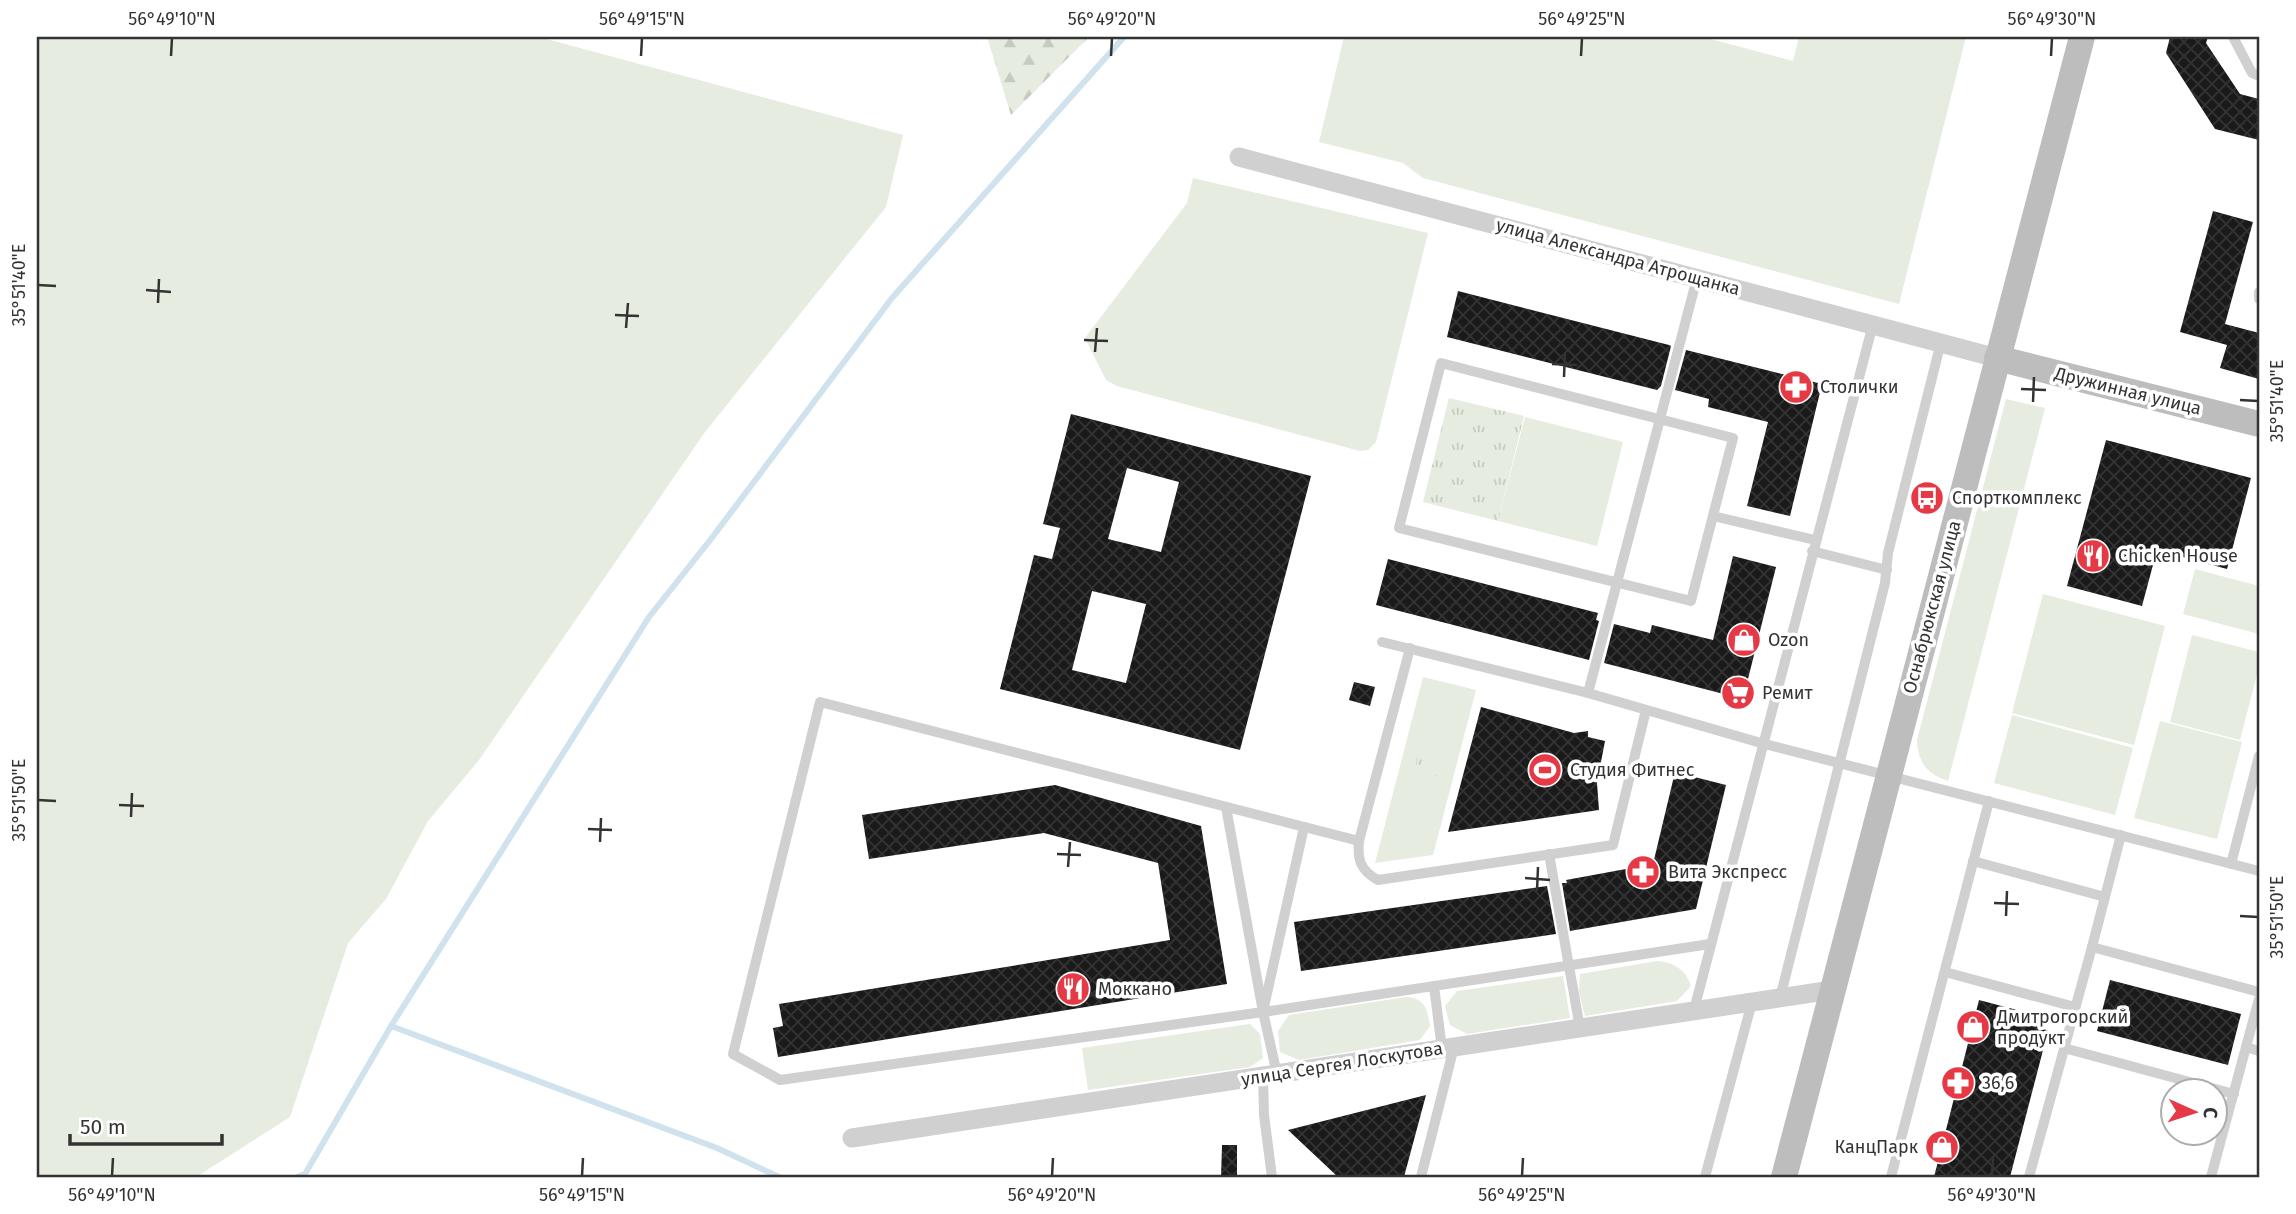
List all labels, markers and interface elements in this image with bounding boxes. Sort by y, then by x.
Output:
text: 56°49'10"N [128,8,216,30]
text: 56°49'15"N [599,8,685,30]
text: 56°49'20"N [1068,8,1156,30]
text: 56°49'25"N [1538,8,1626,30]
text: 56°49'30"N [2008,8,2096,30]
street label: улица Александра Атрощанка [1494,214,1742,300]
text: 35°51'40"E [8,244,30,326]
text: 35°51'40"E [2266,360,2288,442]
street label: Дружинная улица [2051,362,2204,420]
pharmacy icon: Столички [1777,368,1815,406]
place label: Столички [1820,376,1898,398]
bus stop icon: Спорткомплекс [1908,479,1946,517]
place label: Спорткомплекс [1952,487,2082,509]
street label: Оснабрюкская улица [1898,518,1966,696]
restaurant icon: Chicken House [2074,537,2112,575]
place label: Chicken House [2118,545,2238,567]
shop icon: Ozon [1725,621,1763,659]
place label: Ozon [1768,629,1809,651]
supermarket icon: Ремит [1719,674,1757,712]
place label: Ремит [1762,682,1814,704]
sports icon: Студия Фитнес [1526,751,1564,789]
text: 35°51'50"E [8,759,30,841]
place label: Студия Фитнес [1570,759,1695,781]
pharmacy icon: Вита Экспресс [1624,853,1662,891]
place label: Вита Экспресс [1668,861,1788,883]
text: 35°51'50"E [2266,876,2288,958]
restaurant icon: Моккано [1054,970,1092,1008]
place label: Моккано [1098,978,1172,1000]
place label: Дмитрогорский продукт [1996,1006,2128,1049]
shop icon: Дмитрогорский продукт [1954,1008,1992,1046]
street label: улица Сергея Лоскутова [1240,1037,1444,1091]
pharmacy icon: 36,6 [1939,1064,1977,1102]
place label: 36,6 [1982,1072,2014,1094]
north arrow [2160,1078,2230,1148]
scale bar [70,1102,222,1146]
text: С [2199,1107,2222,1119]
text: 50 m [80,1114,126,1140]
shop icon: КанцПарк [1923,1128,1961,1166]
place label: КанцПарк [1835,1136,1919,1158]
text: 56°49'10"N [68,1184,156,1206]
text: 56°49'15"N [539,1184,625,1206]
text: 56°49'20"N [1008,1184,1096,1206]
text: 56°49'25"N [1478,1184,1566,1206]
text: 56°49'30"N [1948,1184,2036,1206]

